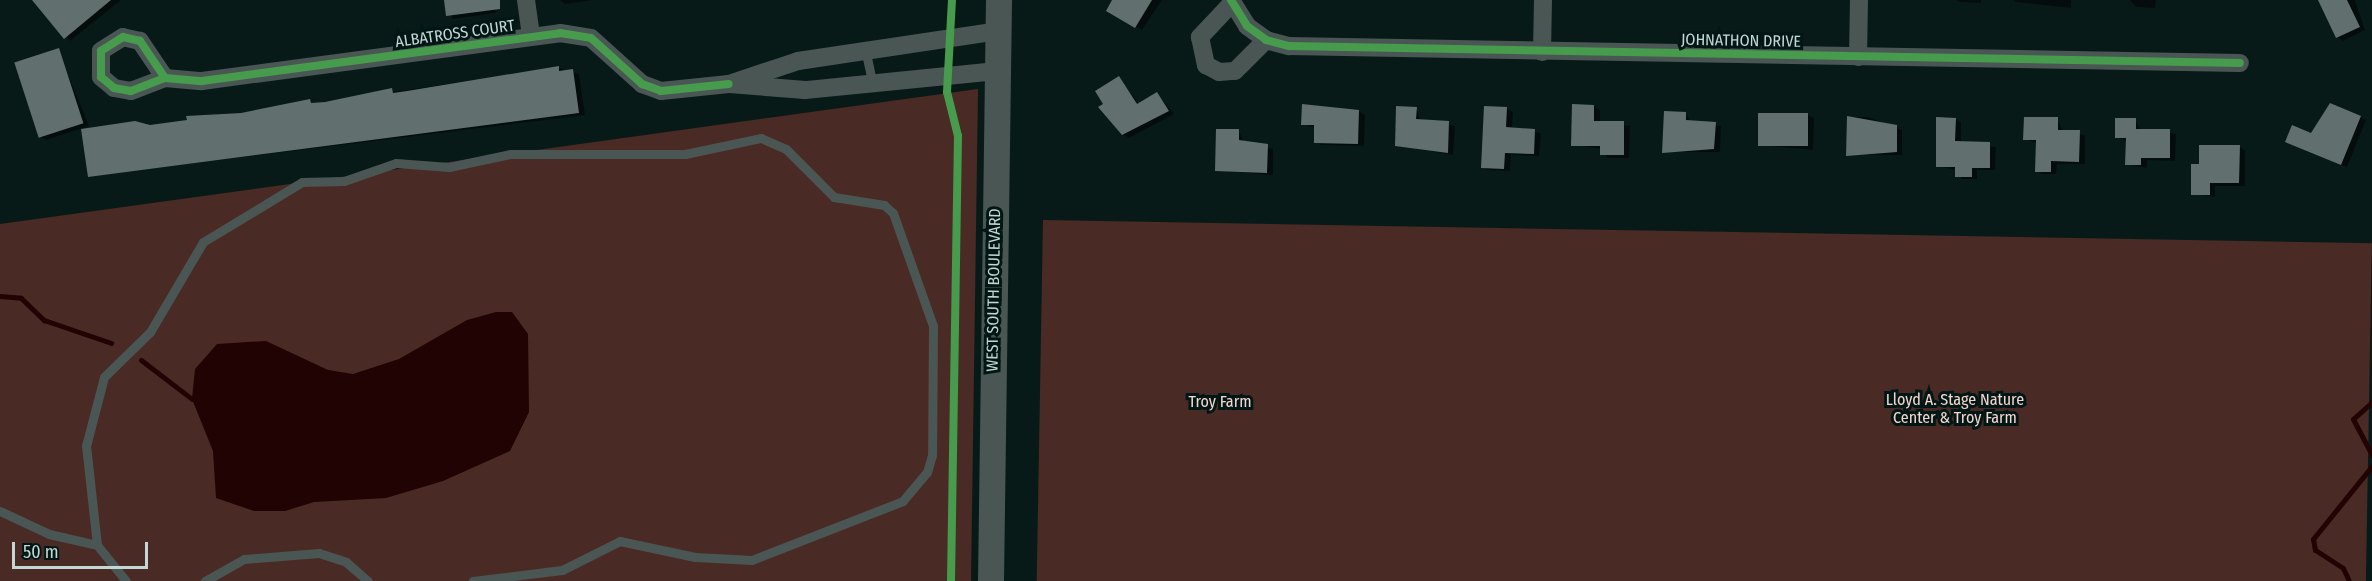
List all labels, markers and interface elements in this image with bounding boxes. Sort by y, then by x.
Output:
street label: ALBATROSS COURT [394,16,516,52]
street label: JOHNATHON DRIVE [1681,30,1801,52]
street label: WEST SOUTH BOULEVARD [983,208,1005,372]
park label: Lloyd A. Stage Nature Center & Troy Farm [1886,390,2024,428]
park label: Troy Farm [1188,392,1252,412]
scale bar [15,530,152,568]
text: 50 m [23,541,59,563]

